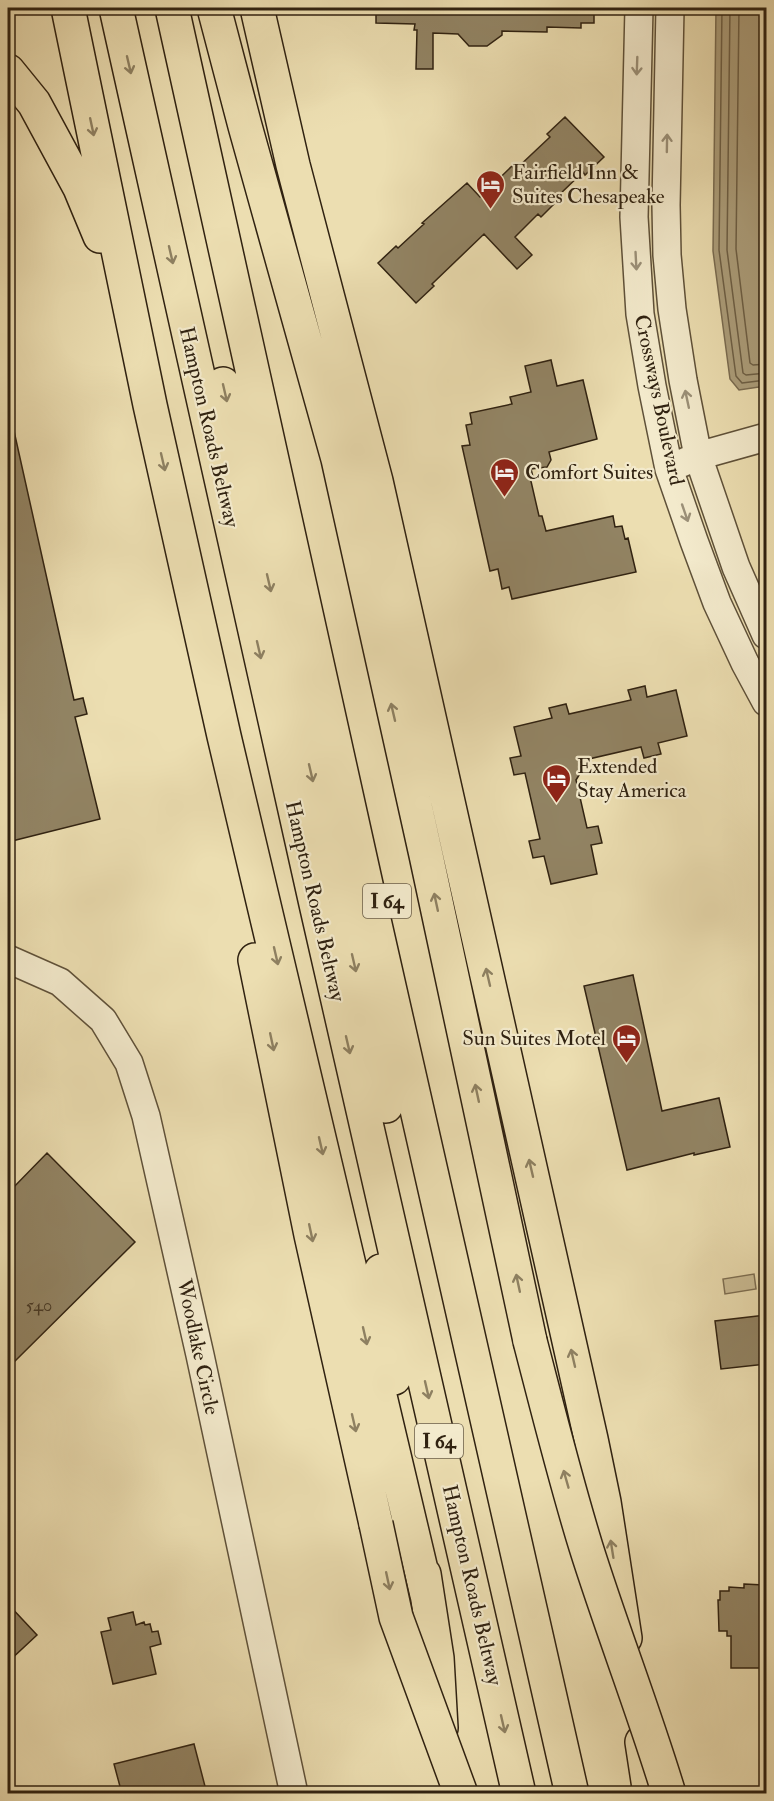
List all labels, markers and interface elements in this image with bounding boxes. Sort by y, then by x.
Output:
one-way arrow [124,54,135,74]
one-way arrow [631,55,643,75]
one-way arrow [87,116,98,136]
one-way arrow [661,133,672,153]
place label: Fairfield Inn & Suites Chesapeake [512,159,665,210]
hotel icon: Fairfield Inn & Suites Chesapeake [475,168,507,210]
one-way arrow [166,245,177,264]
one-way arrow [631,250,642,270]
street label: Crossways Boulevard [628,312,690,489]
street label: Hampton Roads Beltway [173,324,245,531]
one-way arrow [220,383,232,402]
one-way arrow [680,390,692,409]
one-way arrow [157,453,169,472]
hotel icon: Comfort Suites [488,456,520,498]
place label: Comfort Suites [525,459,653,486]
one-way arrow [680,503,691,522]
one-way arrow [263,573,275,592]
one-way arrow [254,640,265,660]
one-way arrow [387,703,399,722]
place label: Extended Stay America [577,753,687,804]
hotel icon: Extended Stay America [540,762,572,804]
one-way arrow [306,763,318,782]
street label: Hampton Roads Beltway [279,798,351,1005]
road number: I 64 [363,884,411,918]
one-way arrow [430,893,441,912]
one-way arrow [271,946,282,965]
one-way arrow [349,953,360,972]
one-way arrow [481,968,493,987]
hotel icon: Sun Suites Motel [611,1022,643,1064]
place label: Sun Suites Motel [462,1025,607,1052]
one-way arrow [266,1033,278,1052]
one-way arrow [343,1036,355,1055]
one-way arrow [471,1084,482,1103]
one-way arrow [315,1136,327,1155]
one-way arrow [524,1158,536,1177]
one-way arrow [306,1223,317,1242]
one-way arrow [511,1274,523,1293]
street label: Woodlake Circle [170,1276,226,1418]
house number: 540 [26,1294,52,1317]
one-way arrow [360,1326,372,1345]
one-way arrow [567,1349,578,1368]
one-way arrow [422,1381,434,1400]
one-way arrow [348,1414,360,1433]
road number: I 64 [415,1424,463,1458]
one-way arrow [559,1470,571,1489]
street label: Hampton Roads Beltway [436,1482,508,1689]
one-way arrow [606,1540,617,1559]
one-way arrow [383,1571,394,1590]
one-way arrow [498,1714,510,1733]

